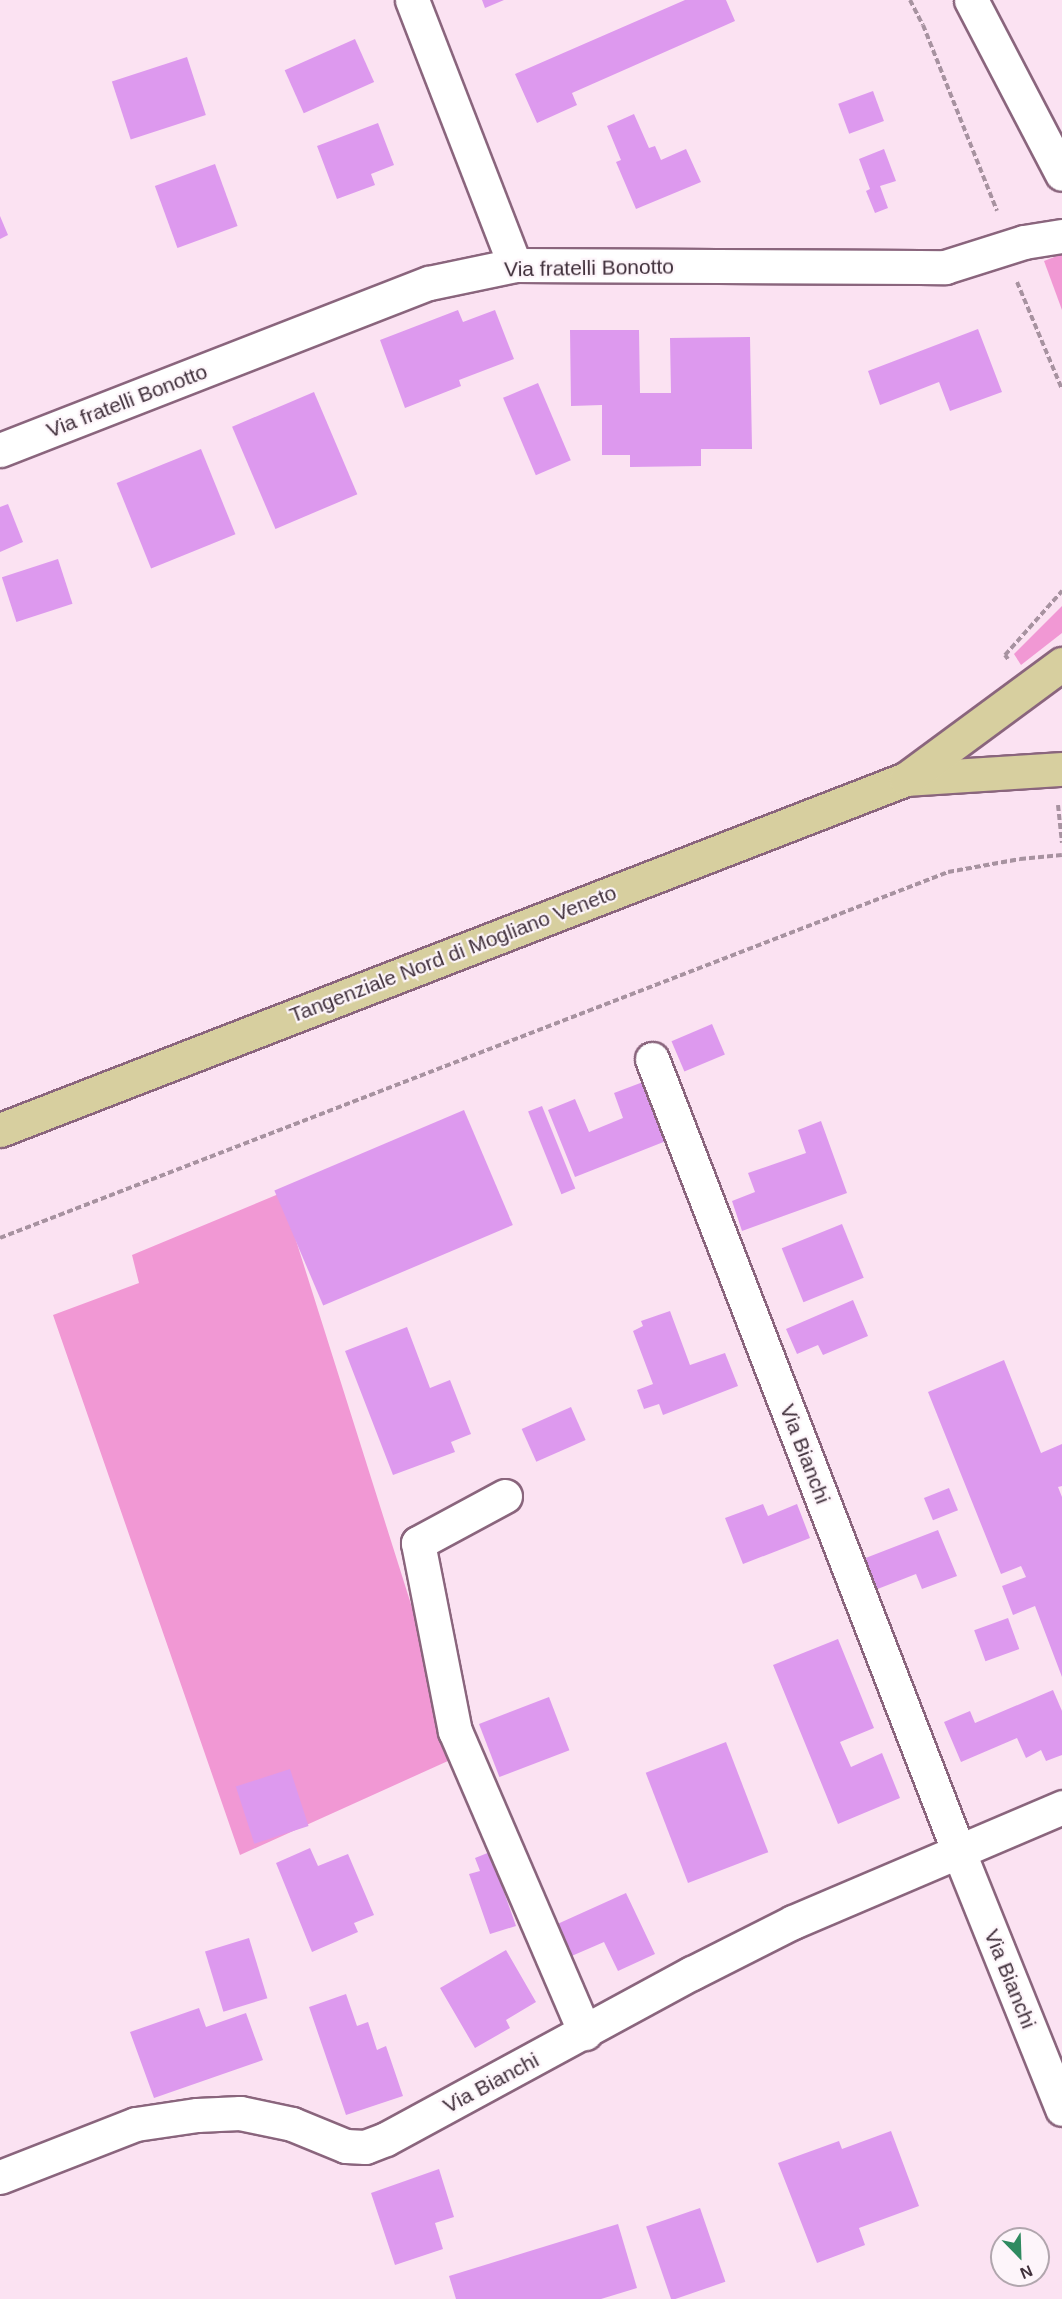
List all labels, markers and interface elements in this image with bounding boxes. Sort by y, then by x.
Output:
street label: Via fratelli Bonotto [504,254,674,282]
street label: Via fratelli Bonotto [43,359,211,443]
street label: Tangenziale Nord di Mogliano Veneto [286,880,620,1028]
street label: Via Bianchi [774,1401,836,1507]
street label: Via Bianchi [979,1926,1041,2032]
street label: Via Bianchi [439,2047,543,2119]
north arrow [990,2227,1050,2287]
text: N [1018,2262,1035,2282]

